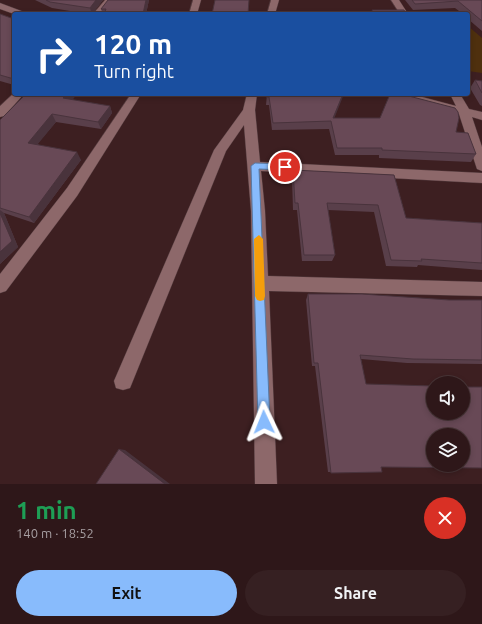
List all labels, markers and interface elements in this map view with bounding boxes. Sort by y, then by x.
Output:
icon: right [28,28,80,80]
text: 120 m [94,28,172,59]
text: Turn right [94,61,174,81]
pin [268,150,302,184]
icon: arrive [274,156,296,178]
map controls [426,376,470,472]
button: sound [426,376,470,420]
position arrow [243,401,285,443]
button: layers [426,428,470,472]
text: 1 min [16,497,77,524]
button: close [424,497,466,539]
text: 140 m · 18:52 [16,526,94,540]
button: Exit [16,570,237,616]
button: Share [245,570,466,616]

